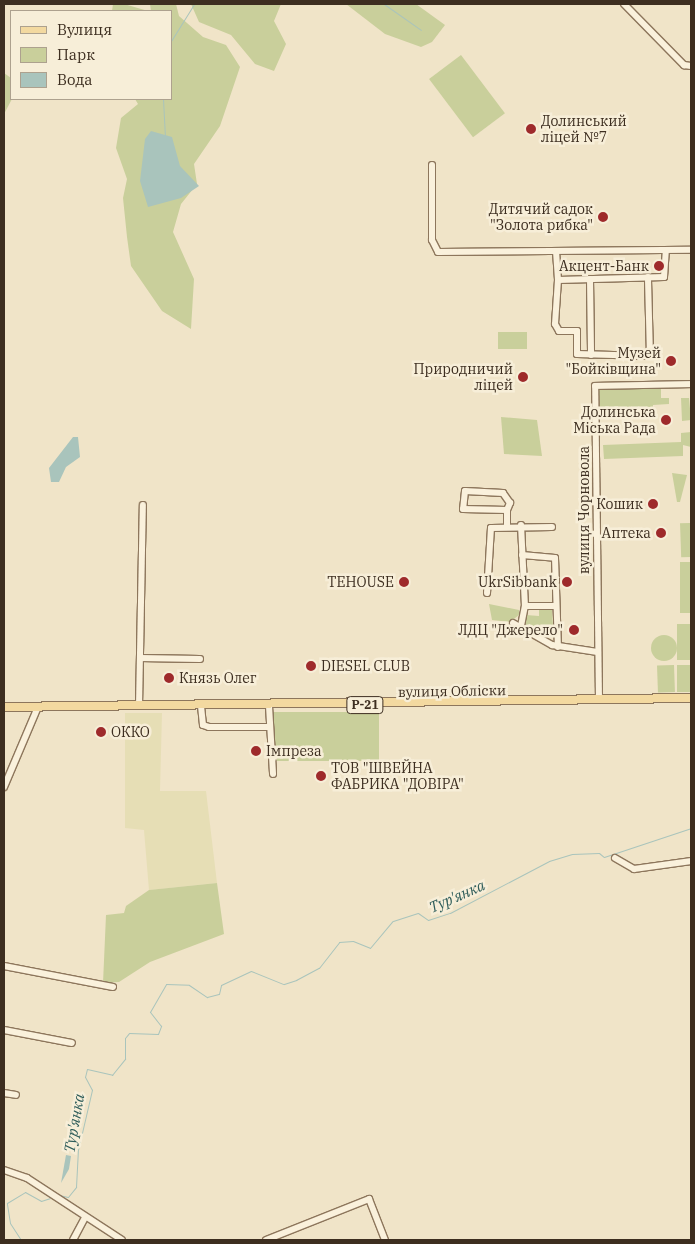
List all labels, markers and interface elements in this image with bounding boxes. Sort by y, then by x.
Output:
legend [10,10,172,100]
text: Вулиця [57,20,112,39]
text: Парк [57,45,95,64]
text: Вода [57,70,93,89]
place label: Долинський ліцей №7 [541,113,627,146]
marker: Долинський ліцей №7 [525,123,537,135]
place label: Дитячий садок "Золота рибка" [489,201,593,233]
marker: Дитячий садок "Золота рибка" [597,211,609,223]
place label: Акцент-Банк [559,258,649,274]
marker: Акцент-Банк [653,260,665,272]
place label: Музей "Бойківщина" [565,345,661,378]
marker: Музей "Бойківщина" [665,355,677,367]
place label: Природничий ліцей [414,361,513,394]
marker: Природничий ліцей [517,371,529,383]
place label: Долинська Міська Рада [573,404,656,437]
marker: Долинська Міська Рада [660,414,672,426]
street label: вулиця Чорновола [576,446,592,574]
place label: Кошик [596,496,643,512]
marker: Кошик [647,498,659,510]
place label: Аптека [602,525,651,541]
marker: Аптека [655,527,667,539]
place label: TEHOUSE [327,574,394,590]
place label: UkrSibbank [478,574,557,590]
marker: TEHOUSE [398,576,410,588]
marker: UkrSibbank [561,576,573,588]
place label: ЛДЦ "Джерело" [458,622,563,638]
marker: ЛДЦ "Джерело" [567,623,581,637]
place label: DIESEL CLUB [321,658,410,674]
marker: DIESEL CLUB [305,660,317,672]
place label: Князь Олег [179,670,256,686]
marker: Князь Олег [163,672,175,684]
street label: вулиця Обліски [398,682,506,700]
road number: Р-21 [346,696,384,714]
place label: ОККО [111,724,150,740]
marker: ОККО [95,726,107,738]
place label: Імпреза [266,743,322,759]
marker: Імпреза [250,745,262,757]
place label: ТОВ "ШВЕЙНА ФАБРИКА "ДОВІРА" [331,760,464,792]
marker: ТОВ "ШВЕЙНА ФАБРИКА "ДОВІРА" [315,770,327,782]
water label: Тур'янка [426,876,488,916]
water label: Тур'янка [60,1092,88,1154]

